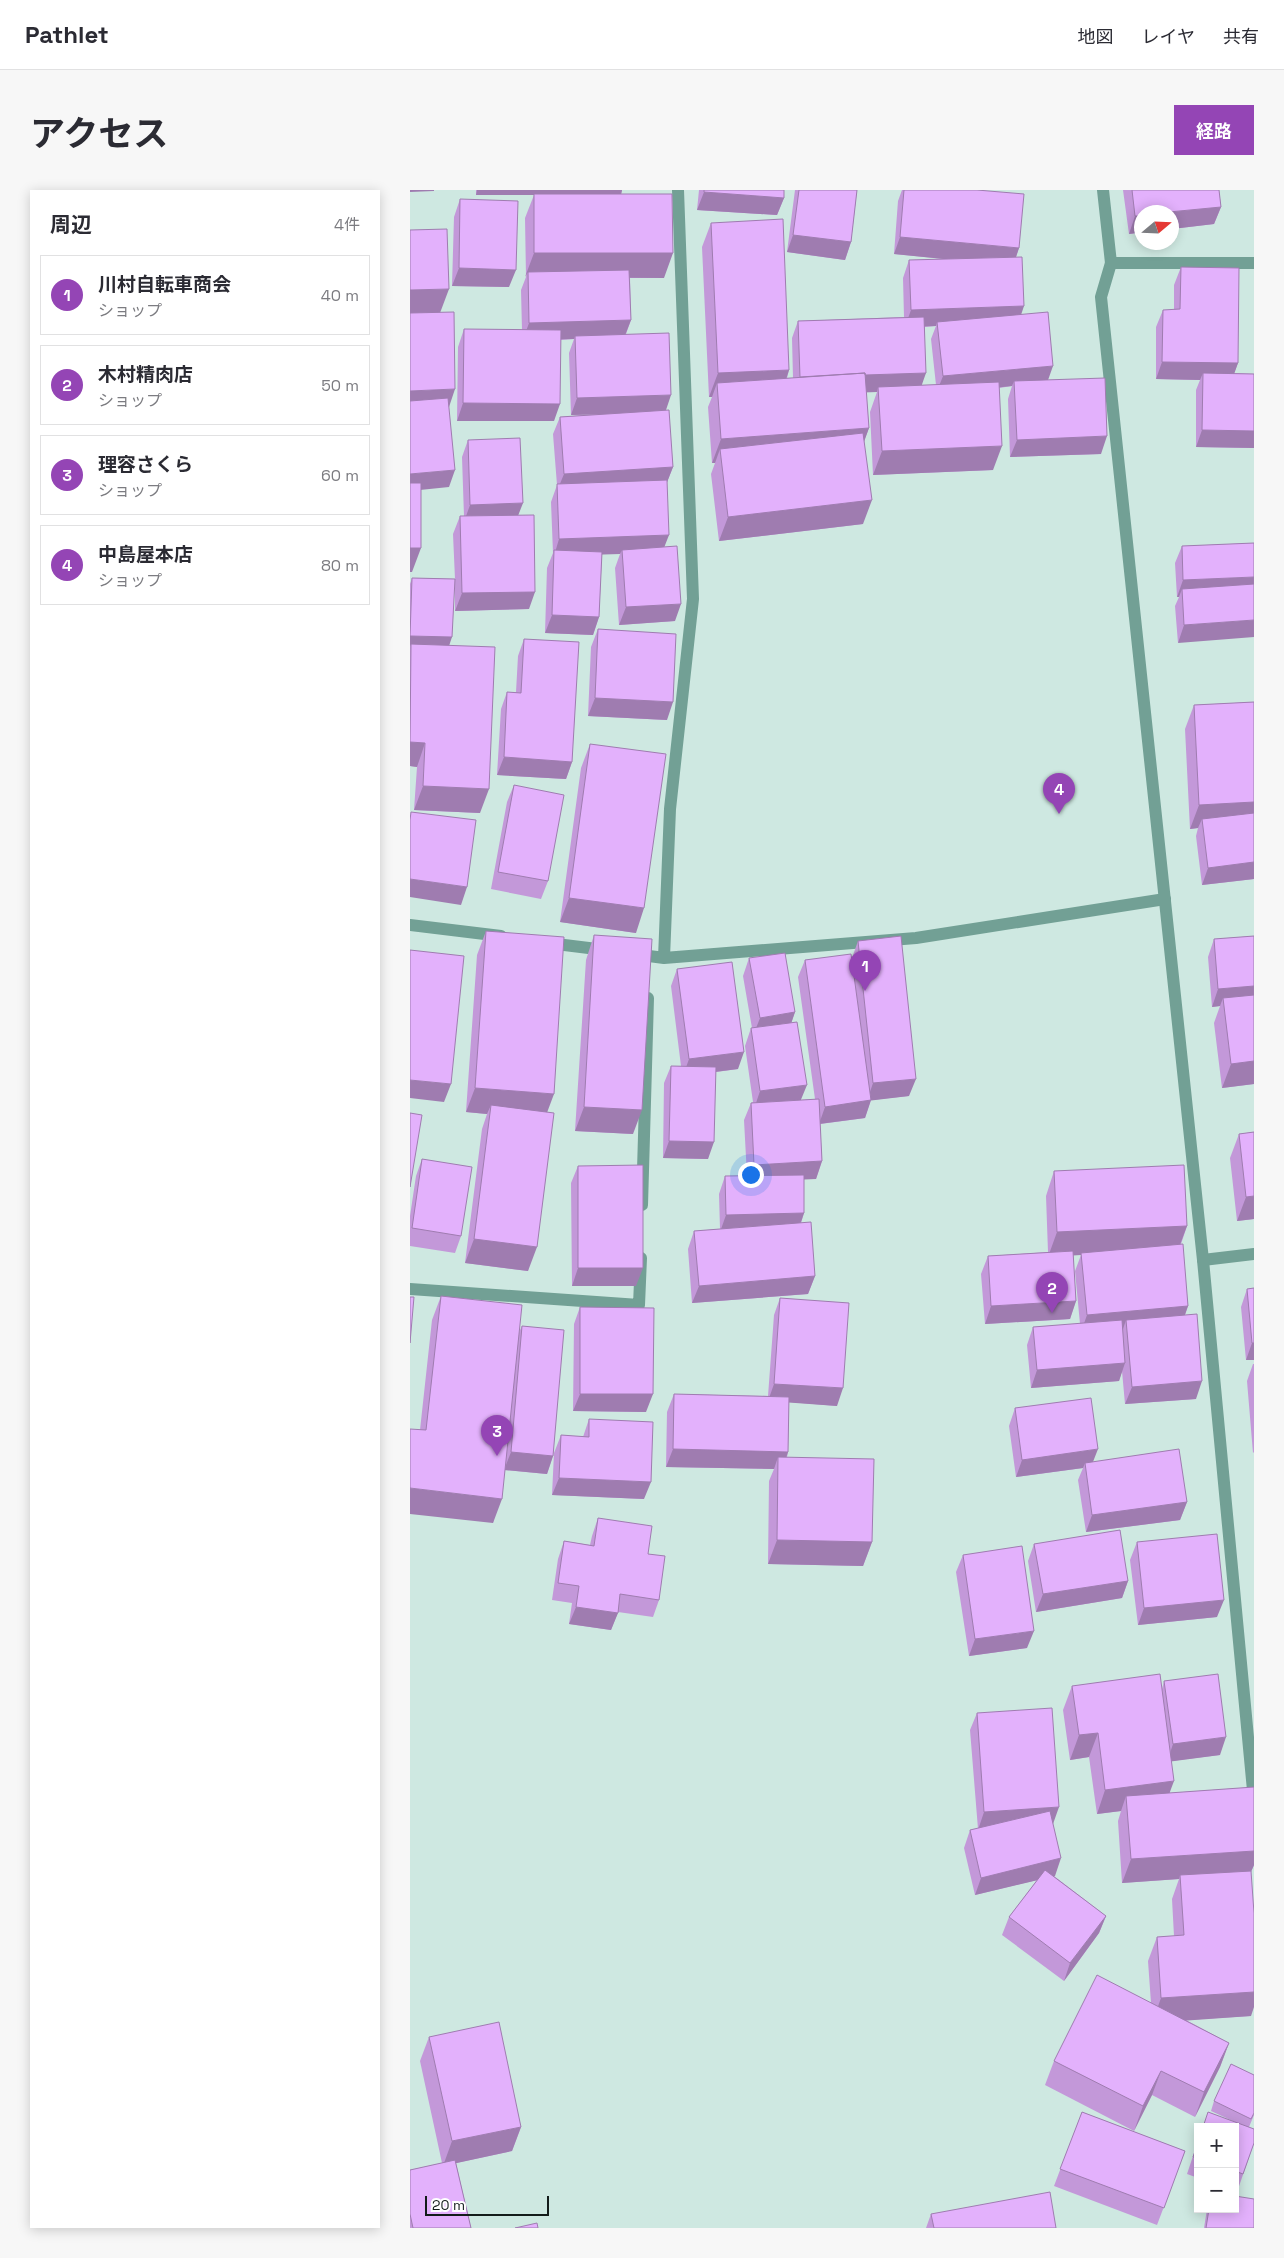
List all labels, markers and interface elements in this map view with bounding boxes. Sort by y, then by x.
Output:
text: Pathlet [25,19,109,50]
text: 地図 [1078,25,1114,48]
text: レイヤ [1142,25,1195,48]
text: 共有 [1223,25,1259,48]
button: 経路 [1174,105,1254,155]
text: アクセス [30,112,168,156]
north arrow [1134,205,1179,250]
text: 周辺 [50,211,92,238]
text: 4件 [334,214,360,235]
text: 川村自転車商会 [98,272,231,297]
text: 1 [63,285,71,306]
text: 40 m [321,285,359,306]
text: ショップ [98,300,162,321]
text: 木村精肉店 [98,362,193,387]
text: 2 [62,375,72,396]
text: 50 m [321,375,359,396]
text: ショップ [98,390,162,411]
text: 理容さくら [98,452,193,477]
text: 3 [62,465,72,486]
text: 60 m [321,465,359,486]
text: ショップ [98,480,162,501]
text: 中島屋本店 [98,542,193,567]
text: 4 [62,555,72,576]
text: 80 m [321,555,359,576]
text: ショップ [98,570,162,591]
pin: 4 [1043,773,1075,814]
pin: 1 [849,950,881,991]
your location [738,1162,764,1188]
pin: 2 [1036,1272,1068,1313]
pin: 3 [481,1415,513,1456]
map controls [1194,2123,1239,2213]
button: + [1194,2123,1239,2168]
button: − [1194,2168,1239,2213]
scale bar [425,2193,549,2216]
text: 20 m [432,2196,465,2214]

